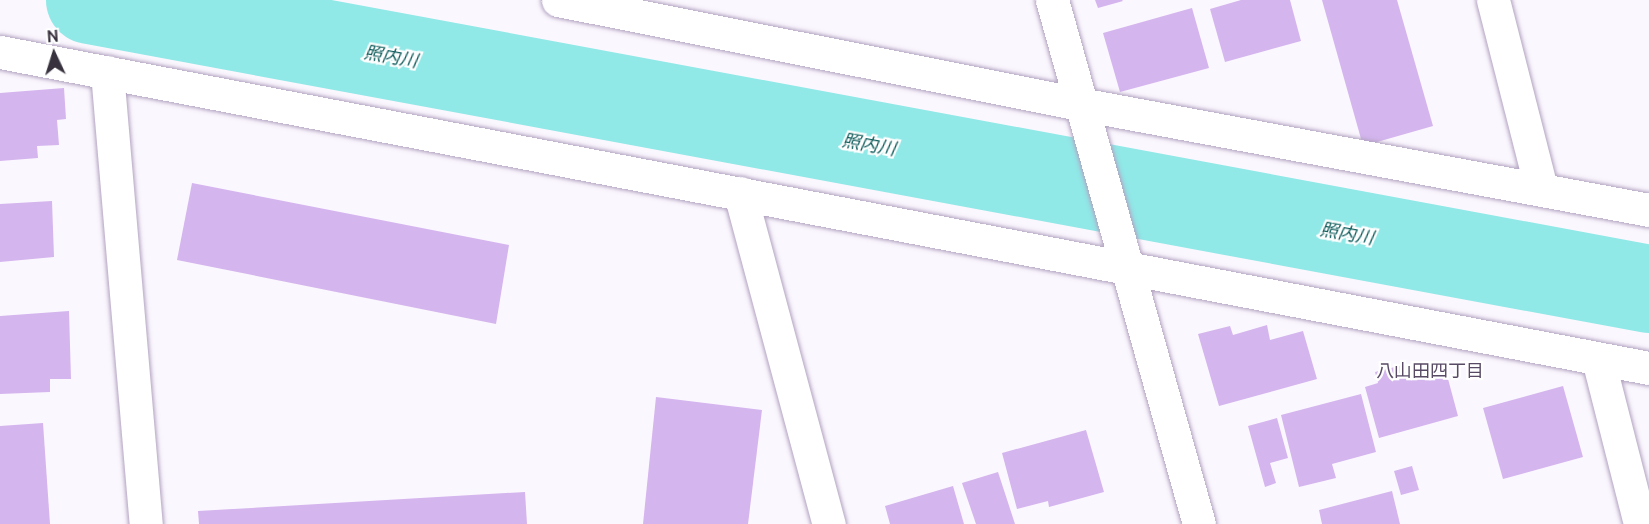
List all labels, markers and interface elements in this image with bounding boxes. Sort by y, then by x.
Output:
north arrow [24,24,84,84]
text: N [46,27,59,45]
water label: 照内川 [363,41,419,71]
water label: 照内川 [841,129,897,159]
water label: 照内川 [1319,218,1375,248]
district label: 八山田四丁目 [1376,359,1484,381]

